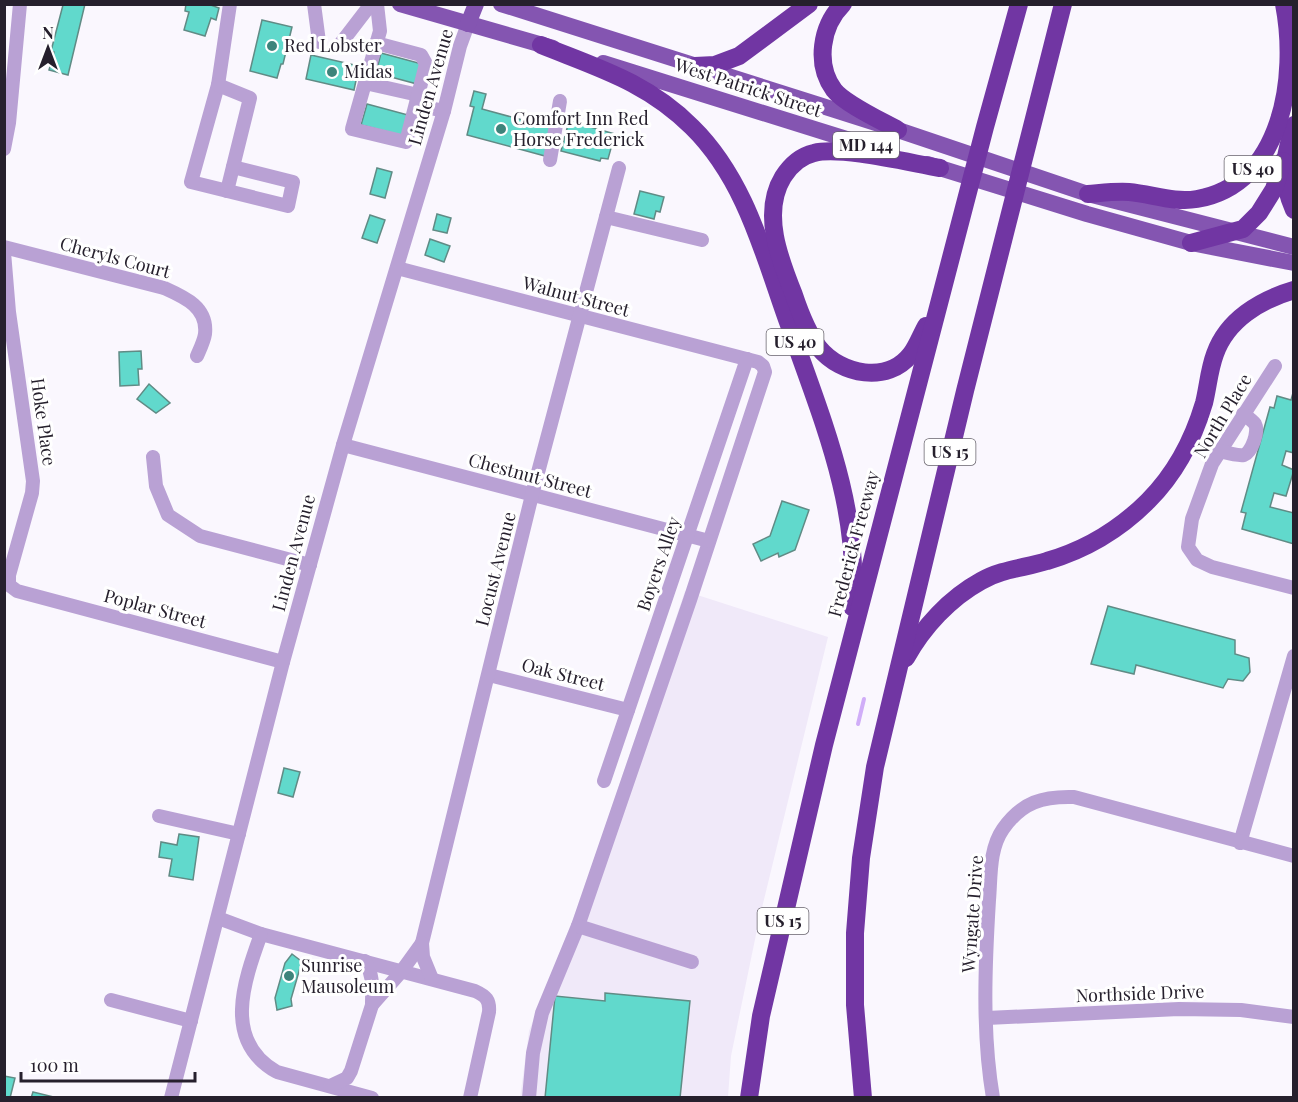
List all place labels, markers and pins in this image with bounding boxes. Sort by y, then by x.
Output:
place label: Red Lobster [284,33,382,57]
marker: Red Lobster [265,39,279,53]
place label: Midas [344,59,392,83]
marker: Midas [325,65,339,79]
place label: Comfort Inn Red Horse Frederick [513,106,649,151]
marker: Comfort Inn Red Horse Frederick [494,122,508,136]
place label: Sunrise Mausoleum [301,953,394,998]
marker: Sunrise Mausoleum [282,969,296,983]

